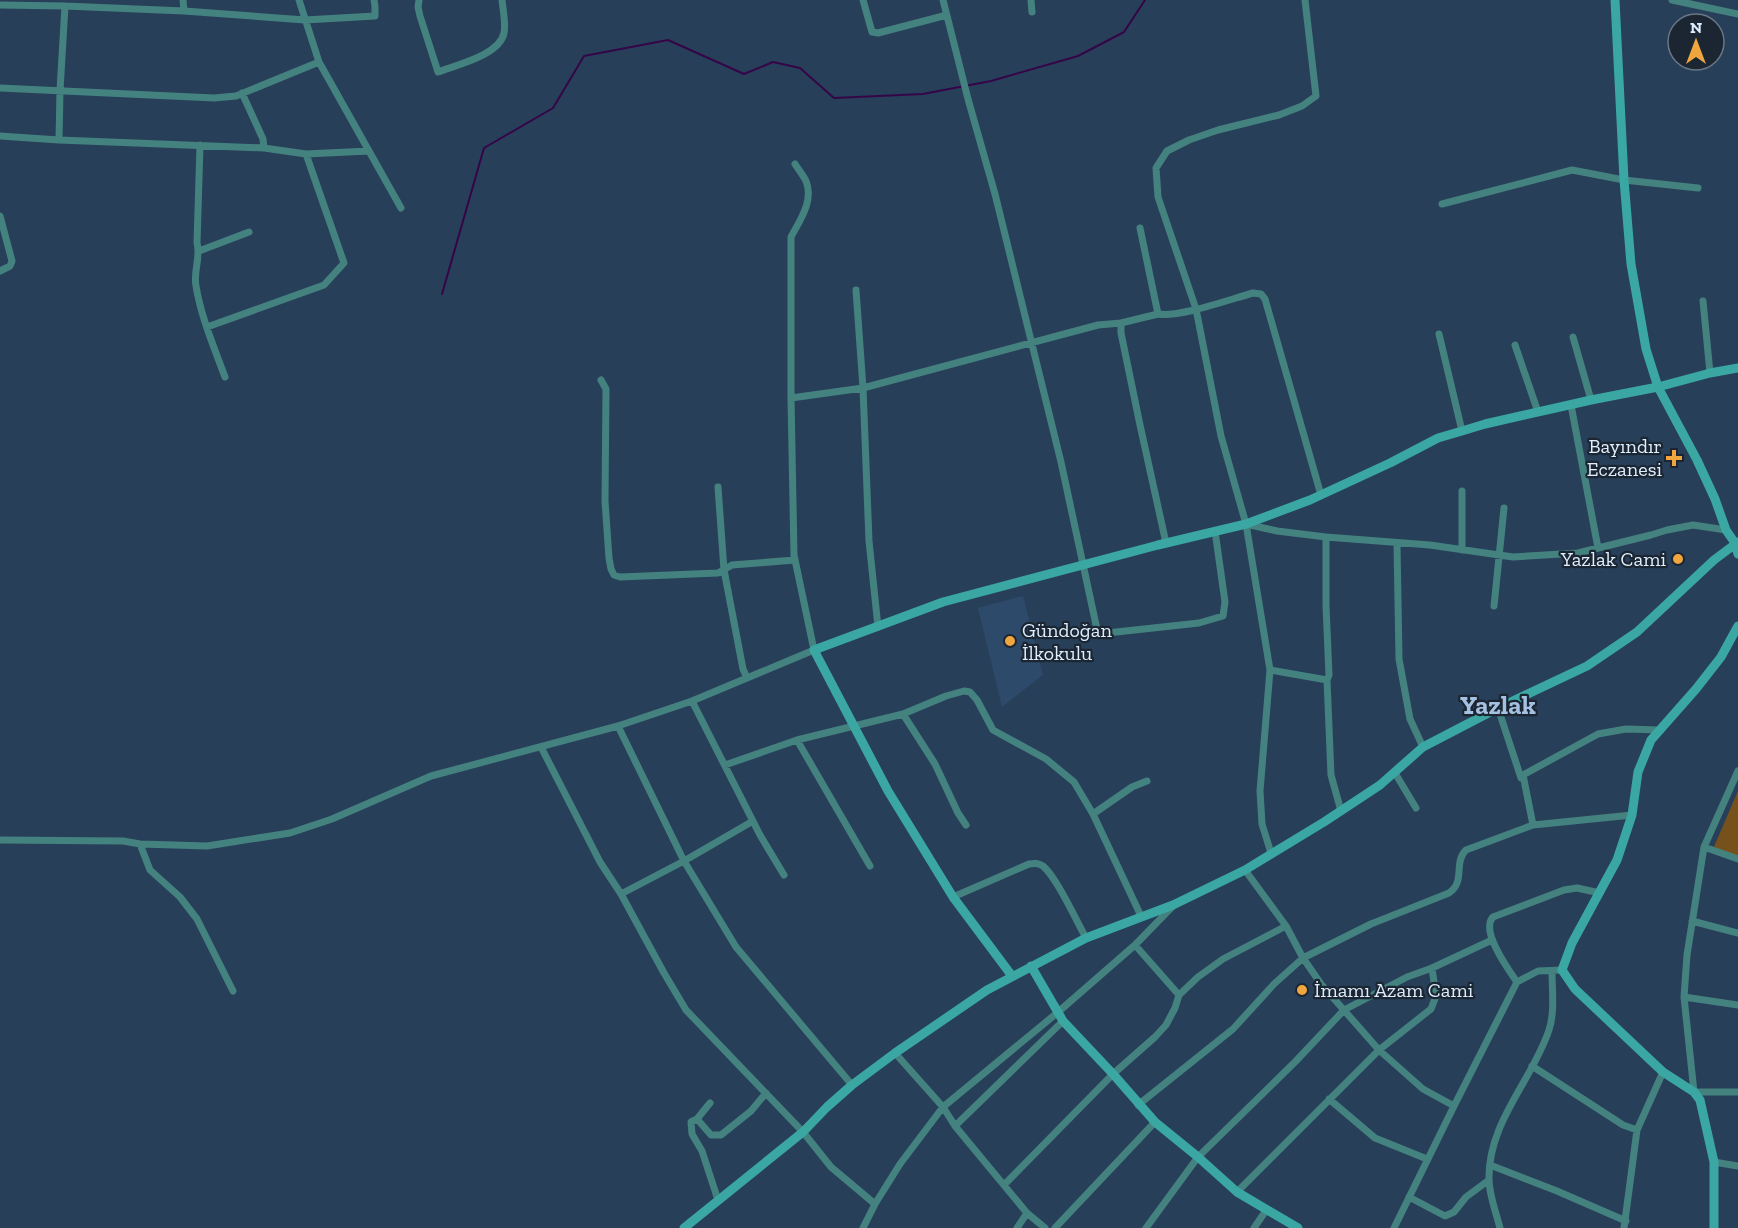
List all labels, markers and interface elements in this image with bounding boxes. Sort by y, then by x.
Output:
north arrow [1666,12,1726,72]
text: N [1690,18,1702,37]
place label: Bayındır Eczanesi [1587,434,1662,481]
marker: Bayındır Eczanesi [1667,451,1681,465]
place label: Yazlak Cami [1560,547,1666,571]
marker: Yazlak Cami [1671,552,1685,566]
place label: Gündoğan İlkokulu [1022,618,1112,665]
marker: Gündoğan İlkokulu [1003,634,1017,648]
district label: Yazlak [1460,689,1536,721]
place label: İmamı Azam Cami [1314,978,1474,1002]
marker: İmamı Azam Cami [1295,983,1309,997]

